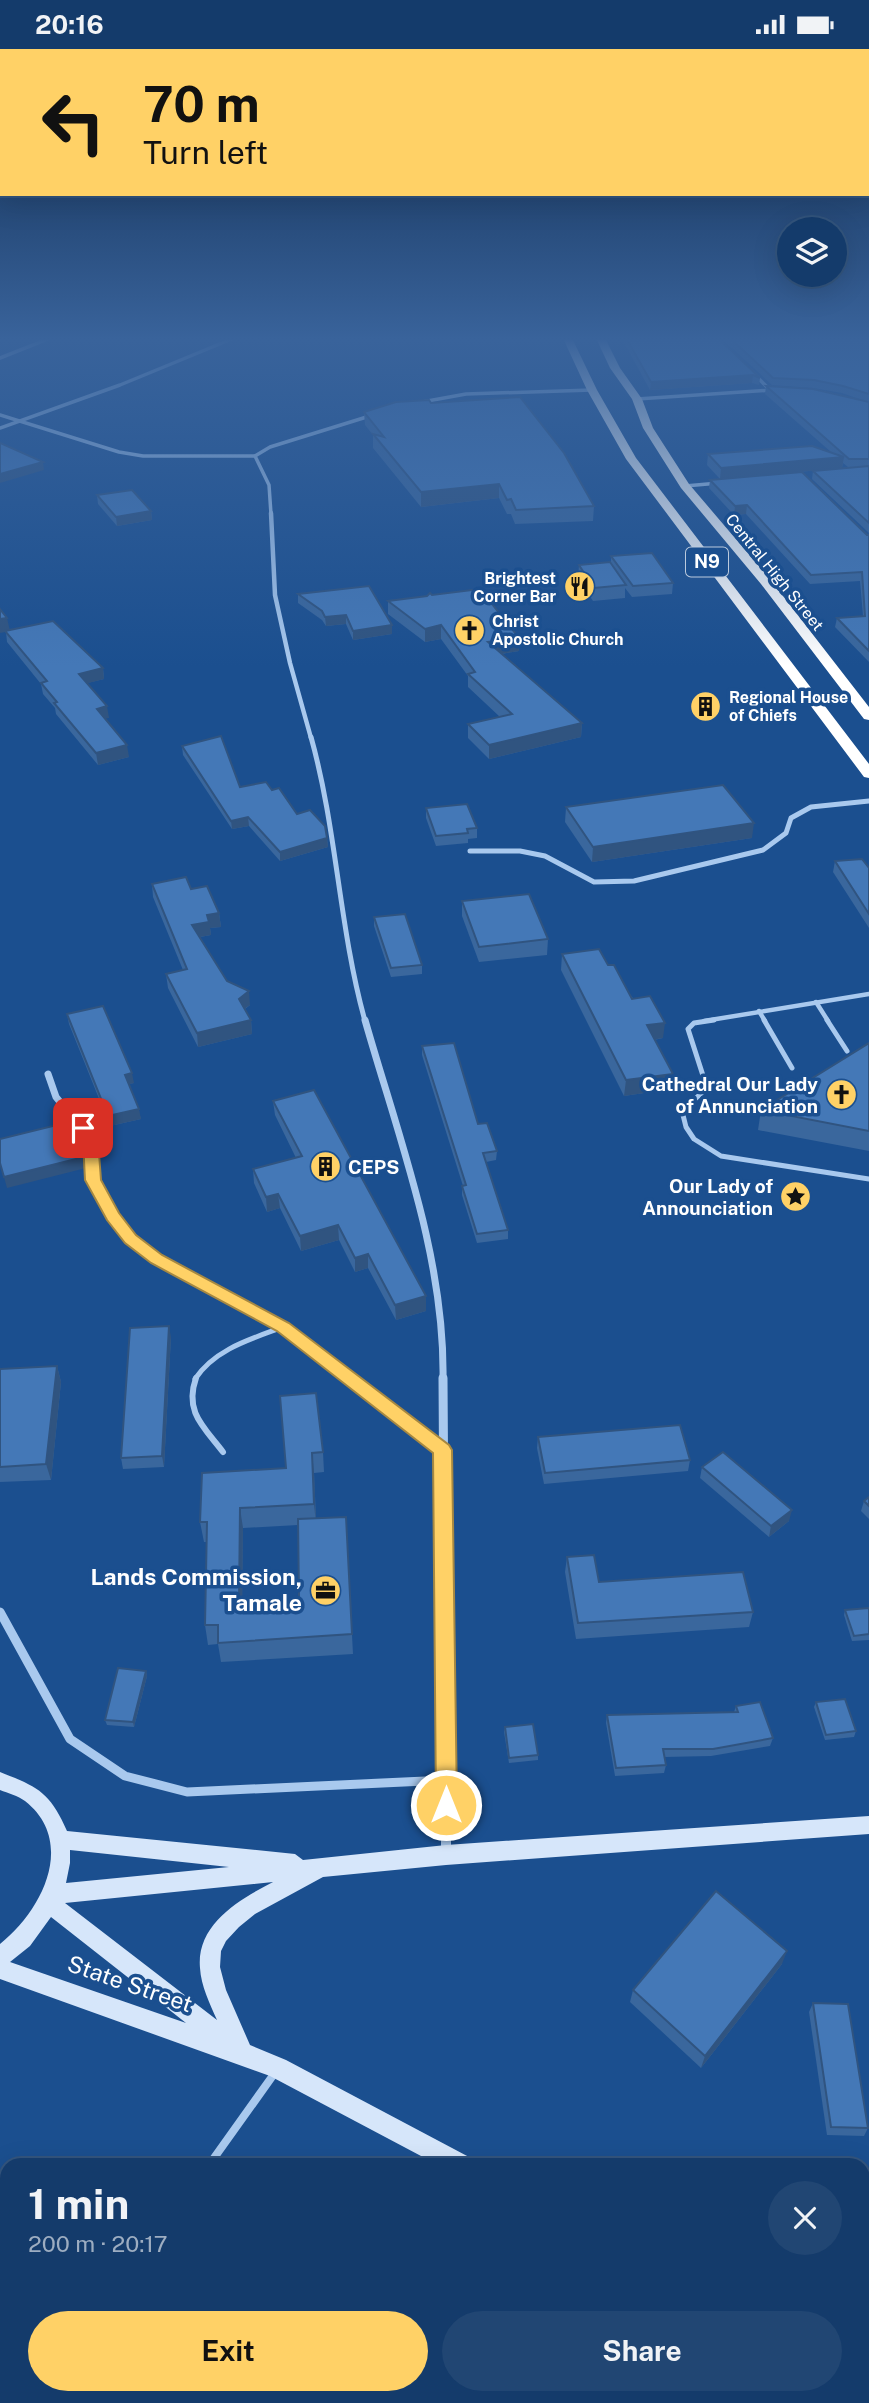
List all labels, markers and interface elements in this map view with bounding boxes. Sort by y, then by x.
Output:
text: 20:16 [35,9,104,40]
text: 70 m [143,75,260,133]
icon: left [28,77,119,168]
text: Turn left [143,134,268,171]
map controls [777,217,847,287]
button: layers [777,217,847,287]
street label: Central High Street [722,510,828,635]
road number: N9 [686,548,728,577]
place label: Brightest Corner Bar [473,569,556,606]
restaurant icon: Brightest Corner Bar [562,570,596,604]
place label: Christ Apostolic Church [492,612,624,649]
church icon: Christ Apostolic Church [452,613,486,647]
place label: Regional House of Chiefs [729,688,848,725]
building icon: Regional House of Chiefs [689,689,723,723]
place label: Cathedral Our Lady of Annunciation [642,1073,818,1117]
church icon: Cathedral Our Lady of Annunciation [824,1078,858,1112]
pin [53,1098,113,1158]
icon: arrive [64,1109,102,1147]
building icon: CEPS [308,1150,342,1184]
place label: CEPS [348,1156,399,1178]
place label: Our Lady of Announciation [642,1175,773,1219]
place icon: Our Lady of Announciation [779,1180,813,1214]
place label: Lands Commission, Tamale [90,1563,302,1616]
office icon: Lands Commission, Tamale [308,1573,342,1607]
position arrow [409,1768,483,1842]
street label: State Street [64,1950,196,2018]
text: 1 min [28,2179,129,2228]
button: close [768,2181,842,2255]
text: 200 m · 20:17 [28,2230,168,2257]
button: Exit [28,2311,428,2391]
button: Share [442,2311,842,2391]

